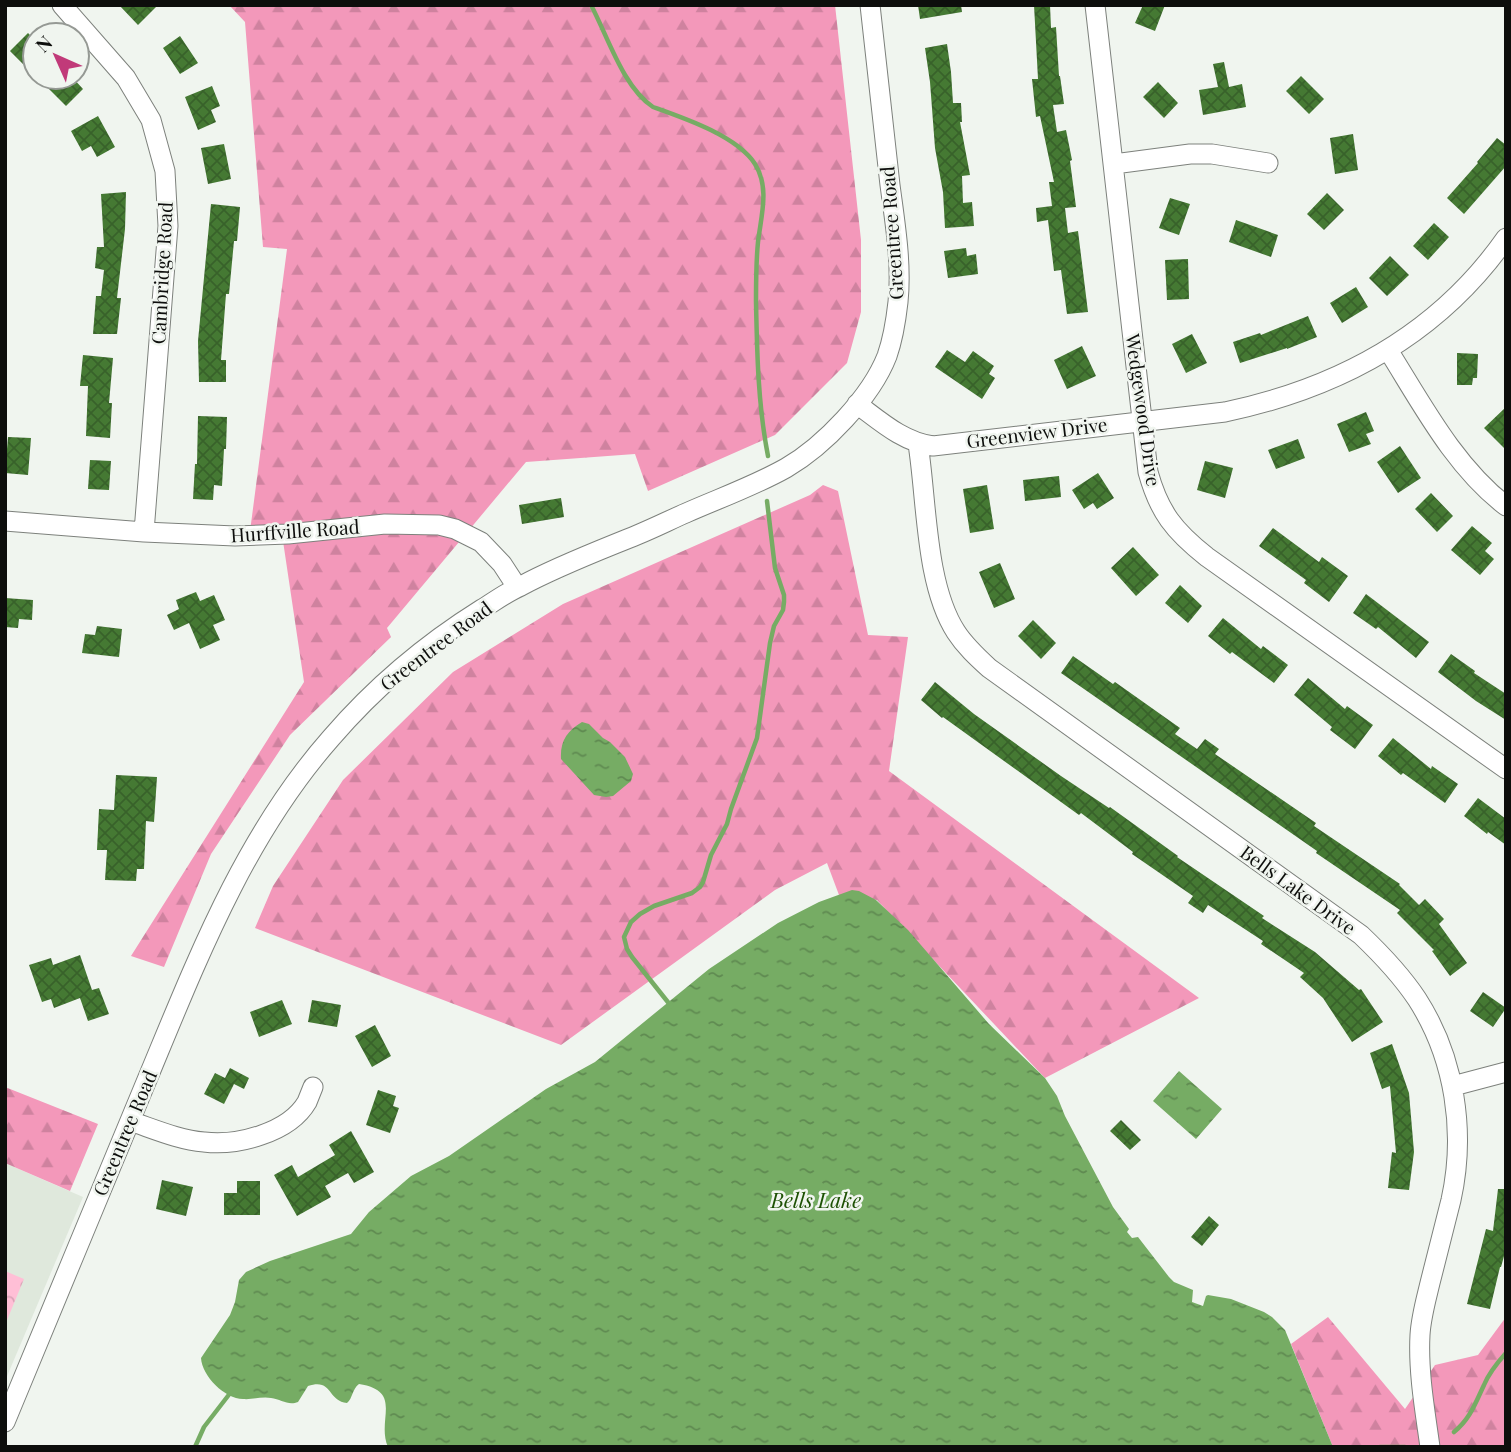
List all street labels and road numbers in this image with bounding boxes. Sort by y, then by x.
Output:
street label: Greentree Road [873,165,909,301]
street label: Cambridge Road [144,201,178,345]
street label: Wedgewood Drive [1120,331,1168,488]
street label: Greenview Drive [965,410,1109,454]
street label: Hurffville Road [230,513,360,547]
street label: Greentree Road [374,594,497,696]
street label: Bells Lake Drive [1236,838,1362,940]
street label: Greentree Road [86,1066,162,1199]

